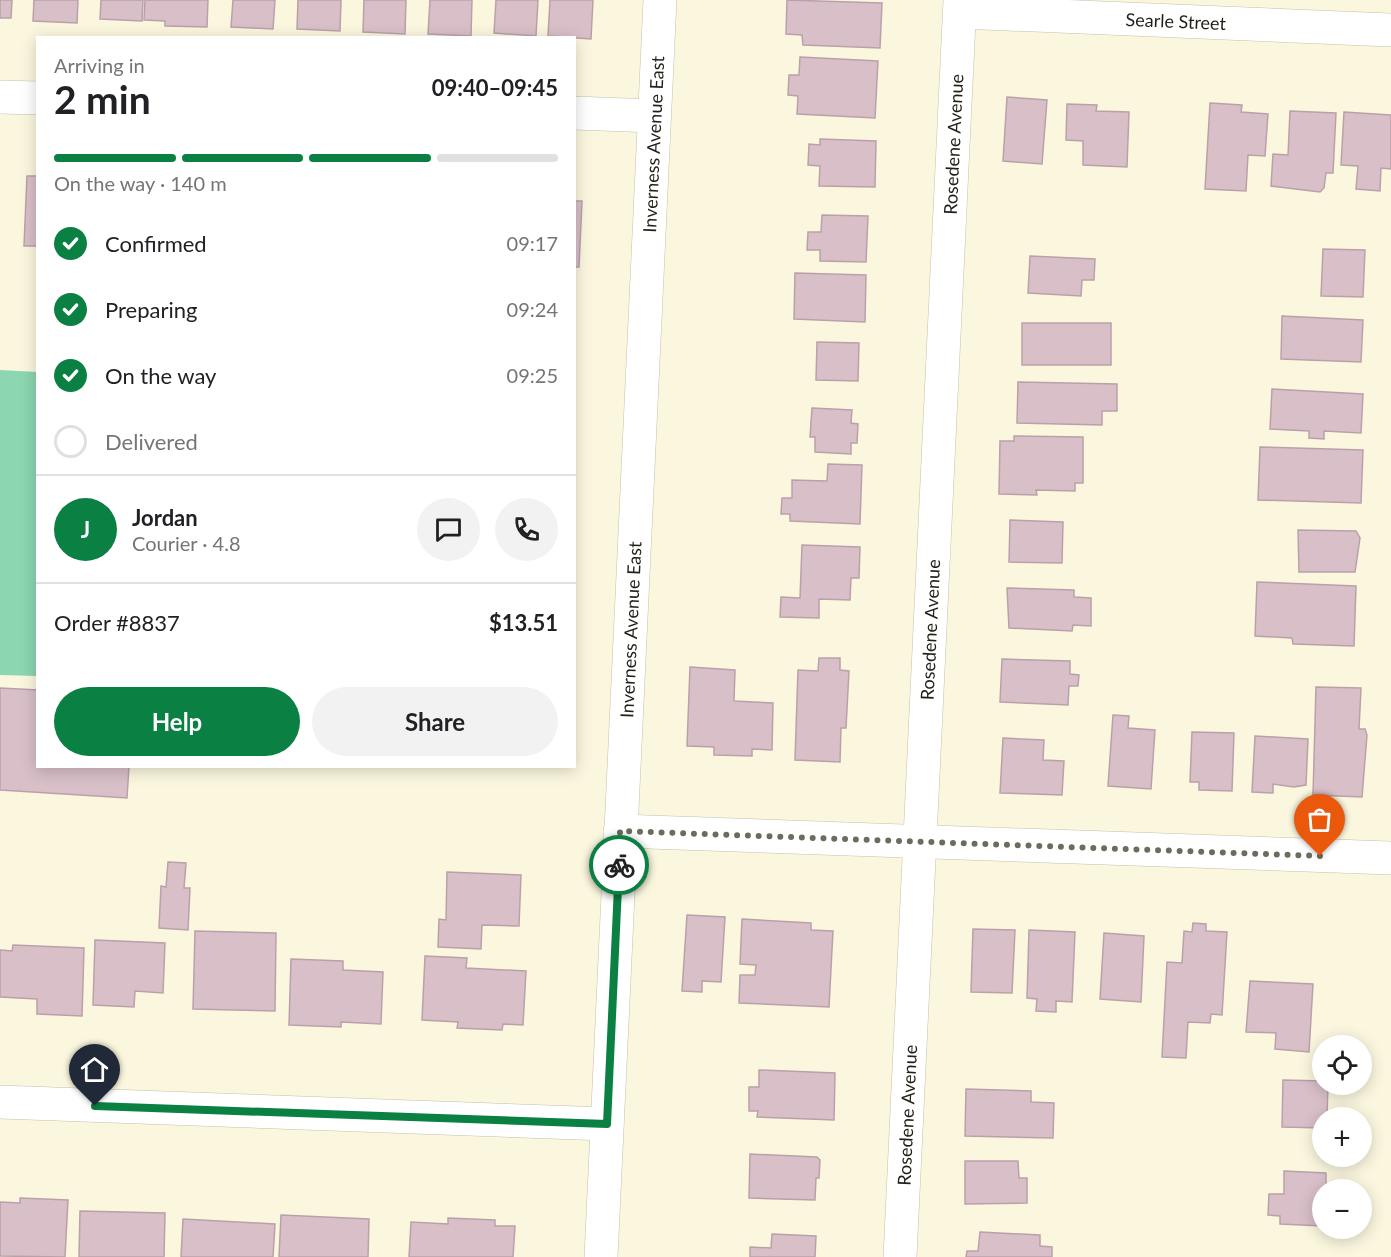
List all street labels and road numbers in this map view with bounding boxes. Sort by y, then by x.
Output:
street label: Searle Street [1125,8,1227,34]
street label: Inverness Avenue East [638,55,668,233]
street label: Rosedene Avenue [939,73,967,215]
street label: Inverness Avenue East [615,540,646,719]
street label: Rosedene Avenue [916,559,944,701]
street label: Rosedene Avenue [892,1044,921,1186]

